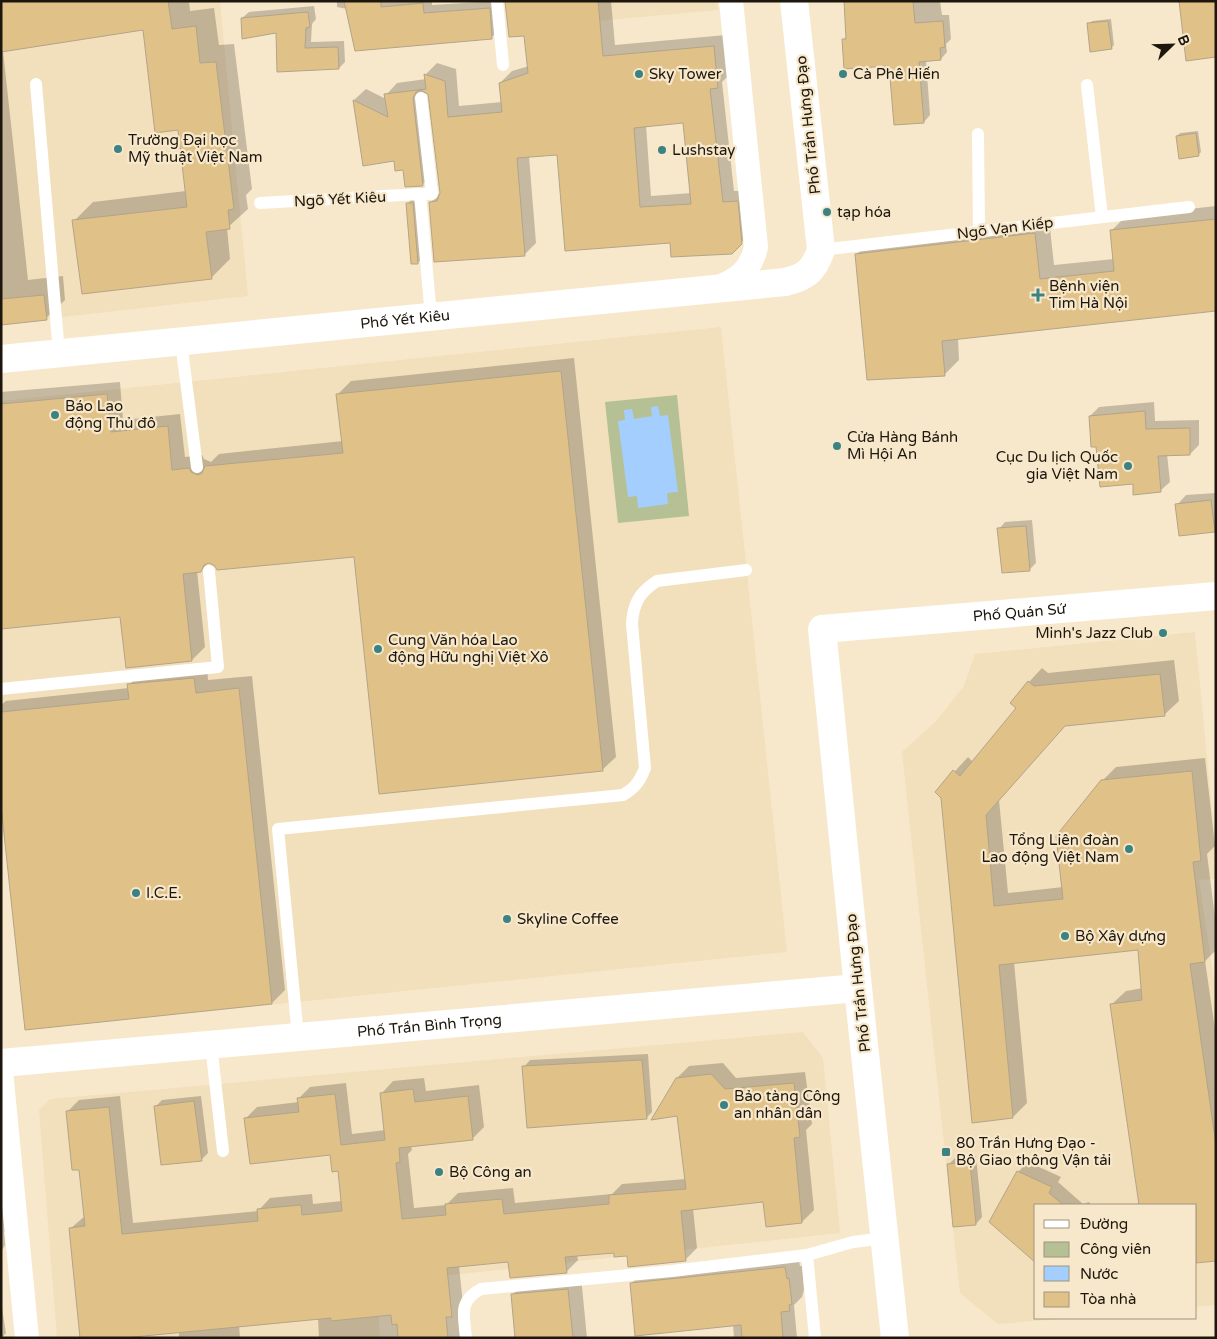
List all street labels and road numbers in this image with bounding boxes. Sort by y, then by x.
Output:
street label: Phố Trần Hưng Đạo [792,55,824,195]
street label: Ngõ Yết Kiêu [293,188,387,210]
street label: Ngõ Vạn Kiếp [956,213,1054,243]
street label: Phố Yết Kiêu [359,306,451,333]
street label: Phố Quán Sứ [972,599,1068,625]
street label: Phố Trần Hưng Đạo [842,913,874,1053]
street label: Phố Trần Bình Trọng [356,1010,503,1041]

